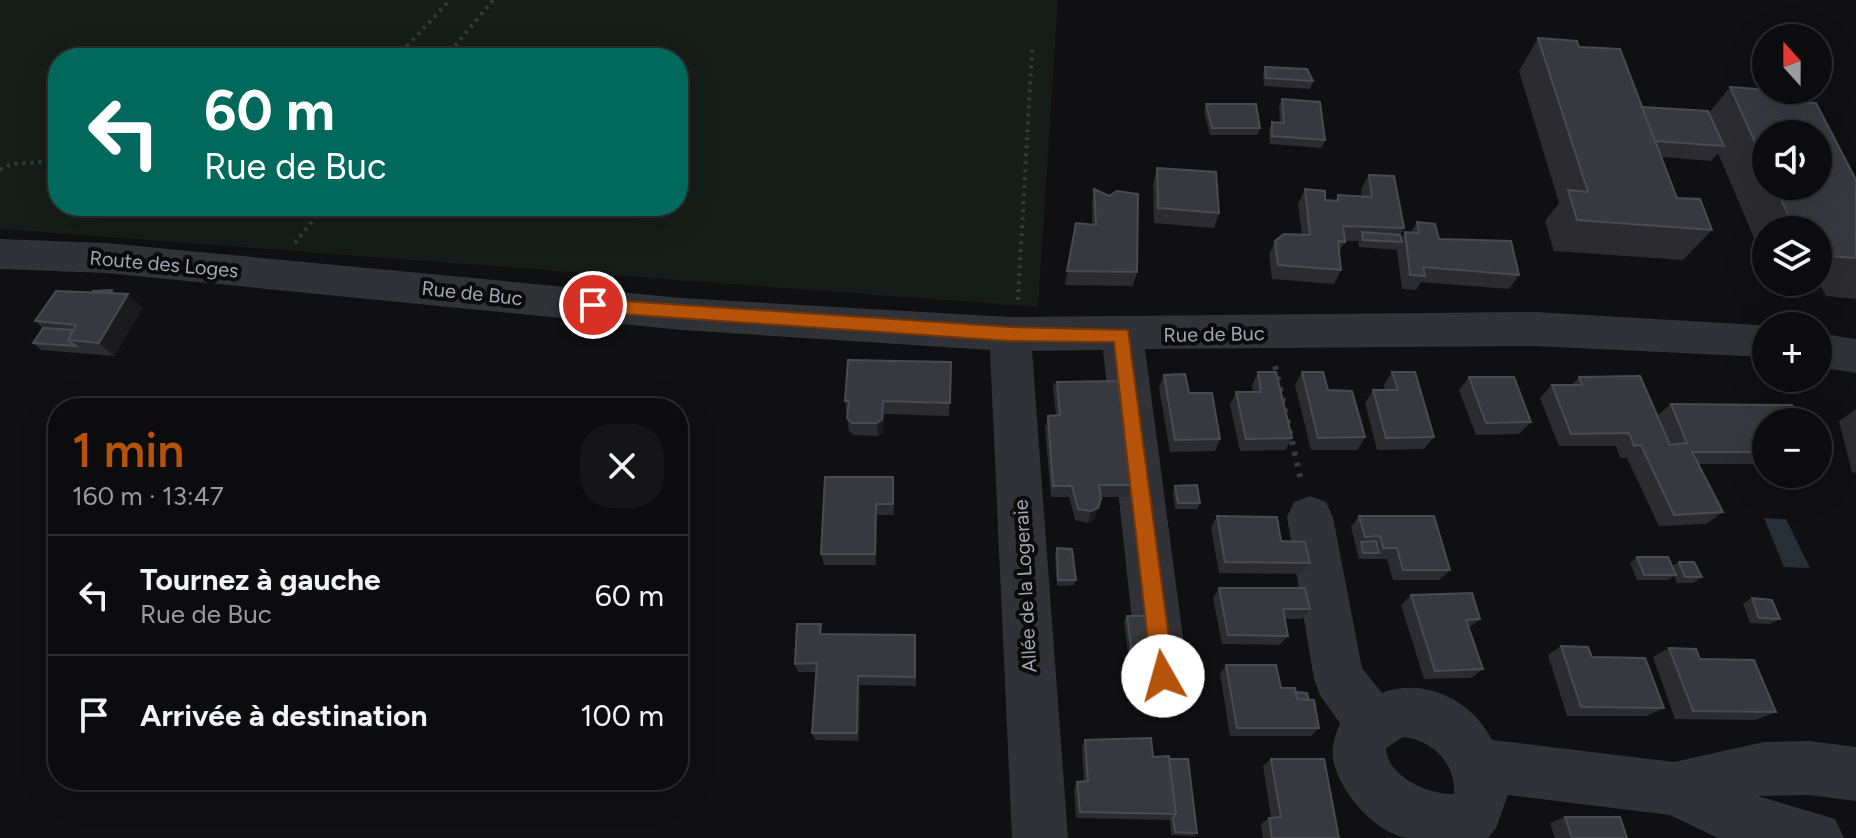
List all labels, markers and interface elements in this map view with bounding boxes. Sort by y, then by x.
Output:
north arrow [1752,24,1832,104]
map controls [1752,24,1832,488]
text: 60 m [204,77,335,144]
icon: left [72,80,176,184]
button: sound [1752,120,1832,200]
text: Rue de Buc [204,145,386,188]
button: layers [1752,216,1832,296]
street label: Route des Loges [88,246,240,282]
pin [559,271,627,339]
street label: Rue de Buc [420,276,524,310]
icon: arrive [571,283,615,327]
button: + [1752,312,1832,392]
street label: Rue de Buc [1163,321,1265,347]
button: − [1752,408,1832,488]
text: 1 min [72,421,184,479]
button: close [580,424,664,508]
text: 160 m · 13:47 [72,480,224,512]
street label: Allée de la Logeraie [1008,499,1042,673]
text: Tournez à gauche [140,561,381,598]
icon: left [72,573,116,617]
text: 60 m [595,577,664,614]
text: Rue de Buc [140,598,272,630]
position arrow [1121,634,1205,718]
icon: arrive [72,693,116,737]
text: Arrivée à destination [140,697,427,734]
text: 100 m [580,697,664,734]

